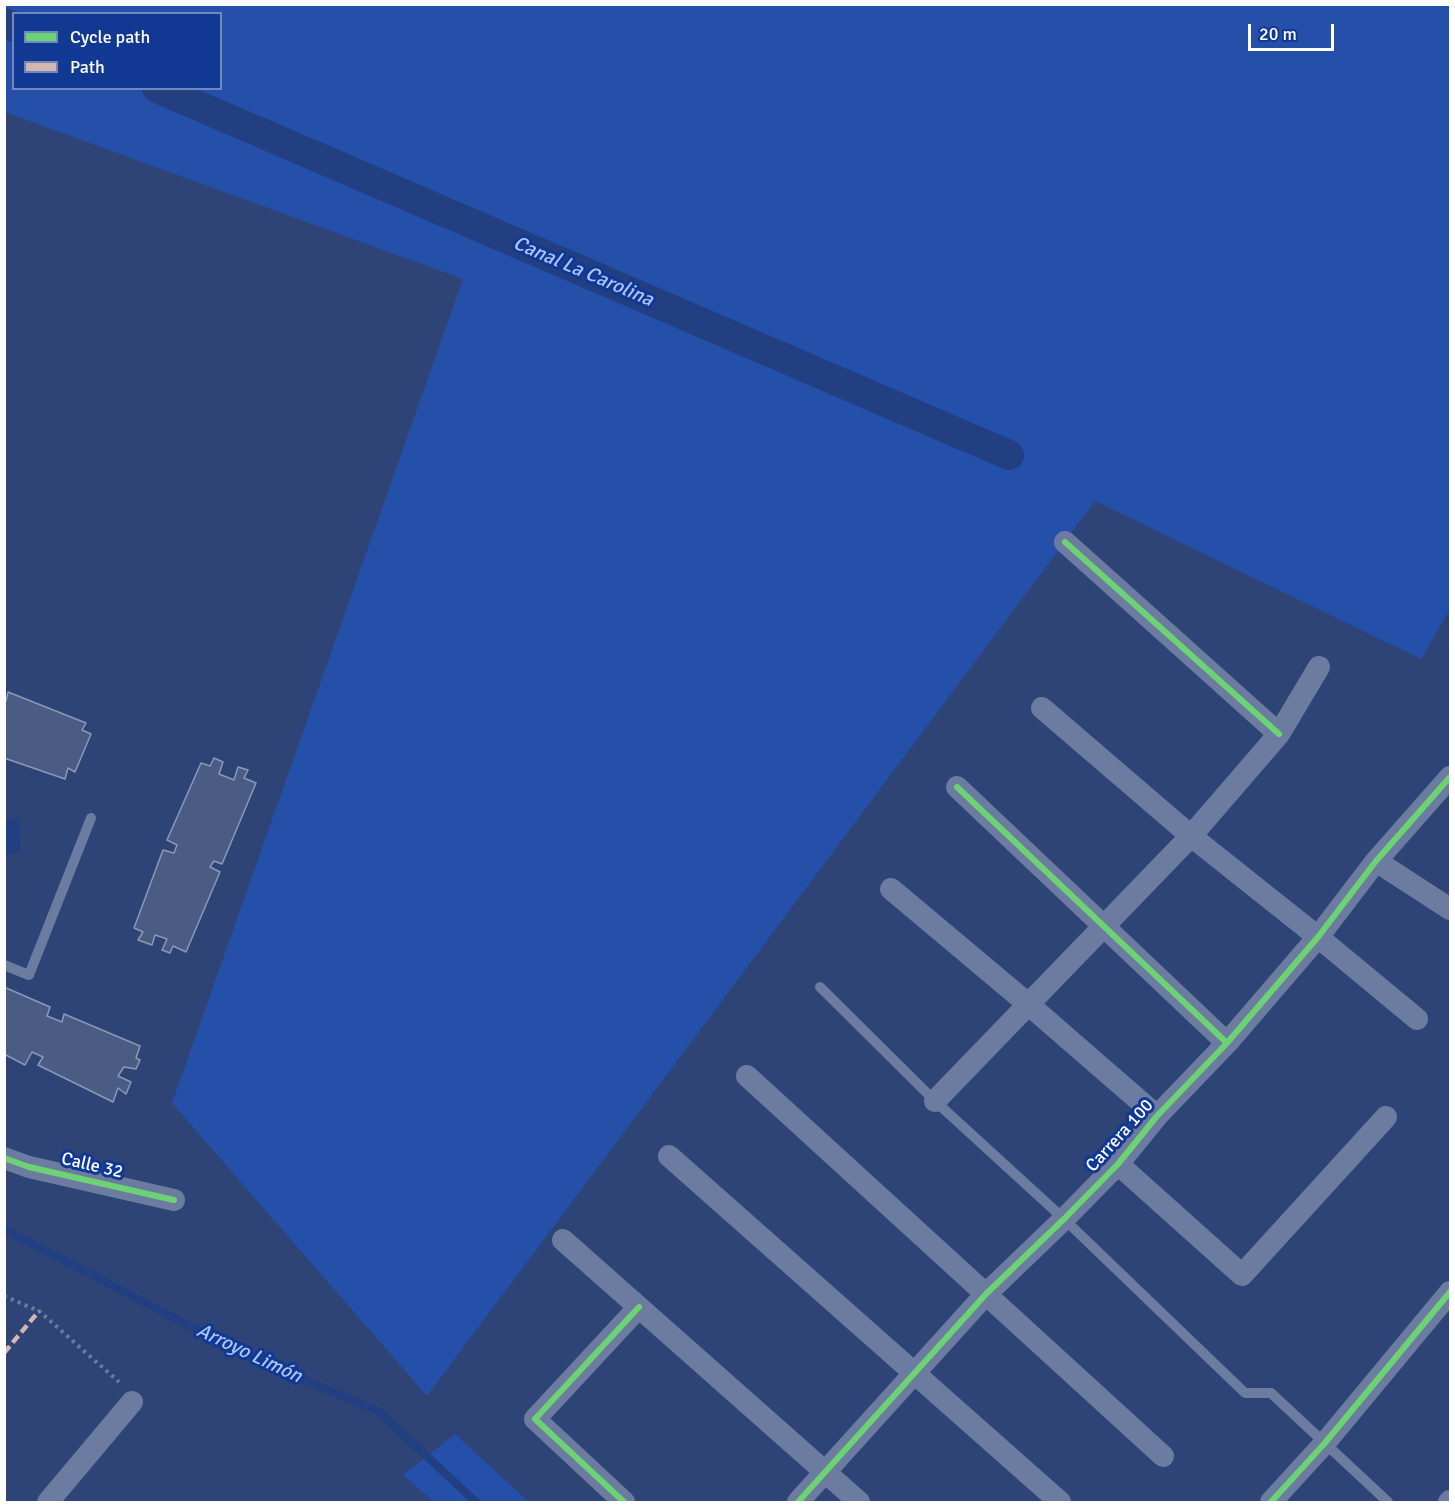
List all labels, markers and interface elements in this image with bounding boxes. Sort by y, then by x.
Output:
legend [12,12,222,90]
scale bar [1251,12,1336,50]
text: 20 m [1259,23,1297,45]
text: Cycle path [70,26,150,48]
text: Path [70,56,105,78]
water label: Canal La Carolina [509,232,657,312]
street label: Carrera 100 [1082,1095,1158,1177]
street label: Calle 32 [59,1148,125,1184]
water label: Arroyo Limón [193,1319,305,1389]

